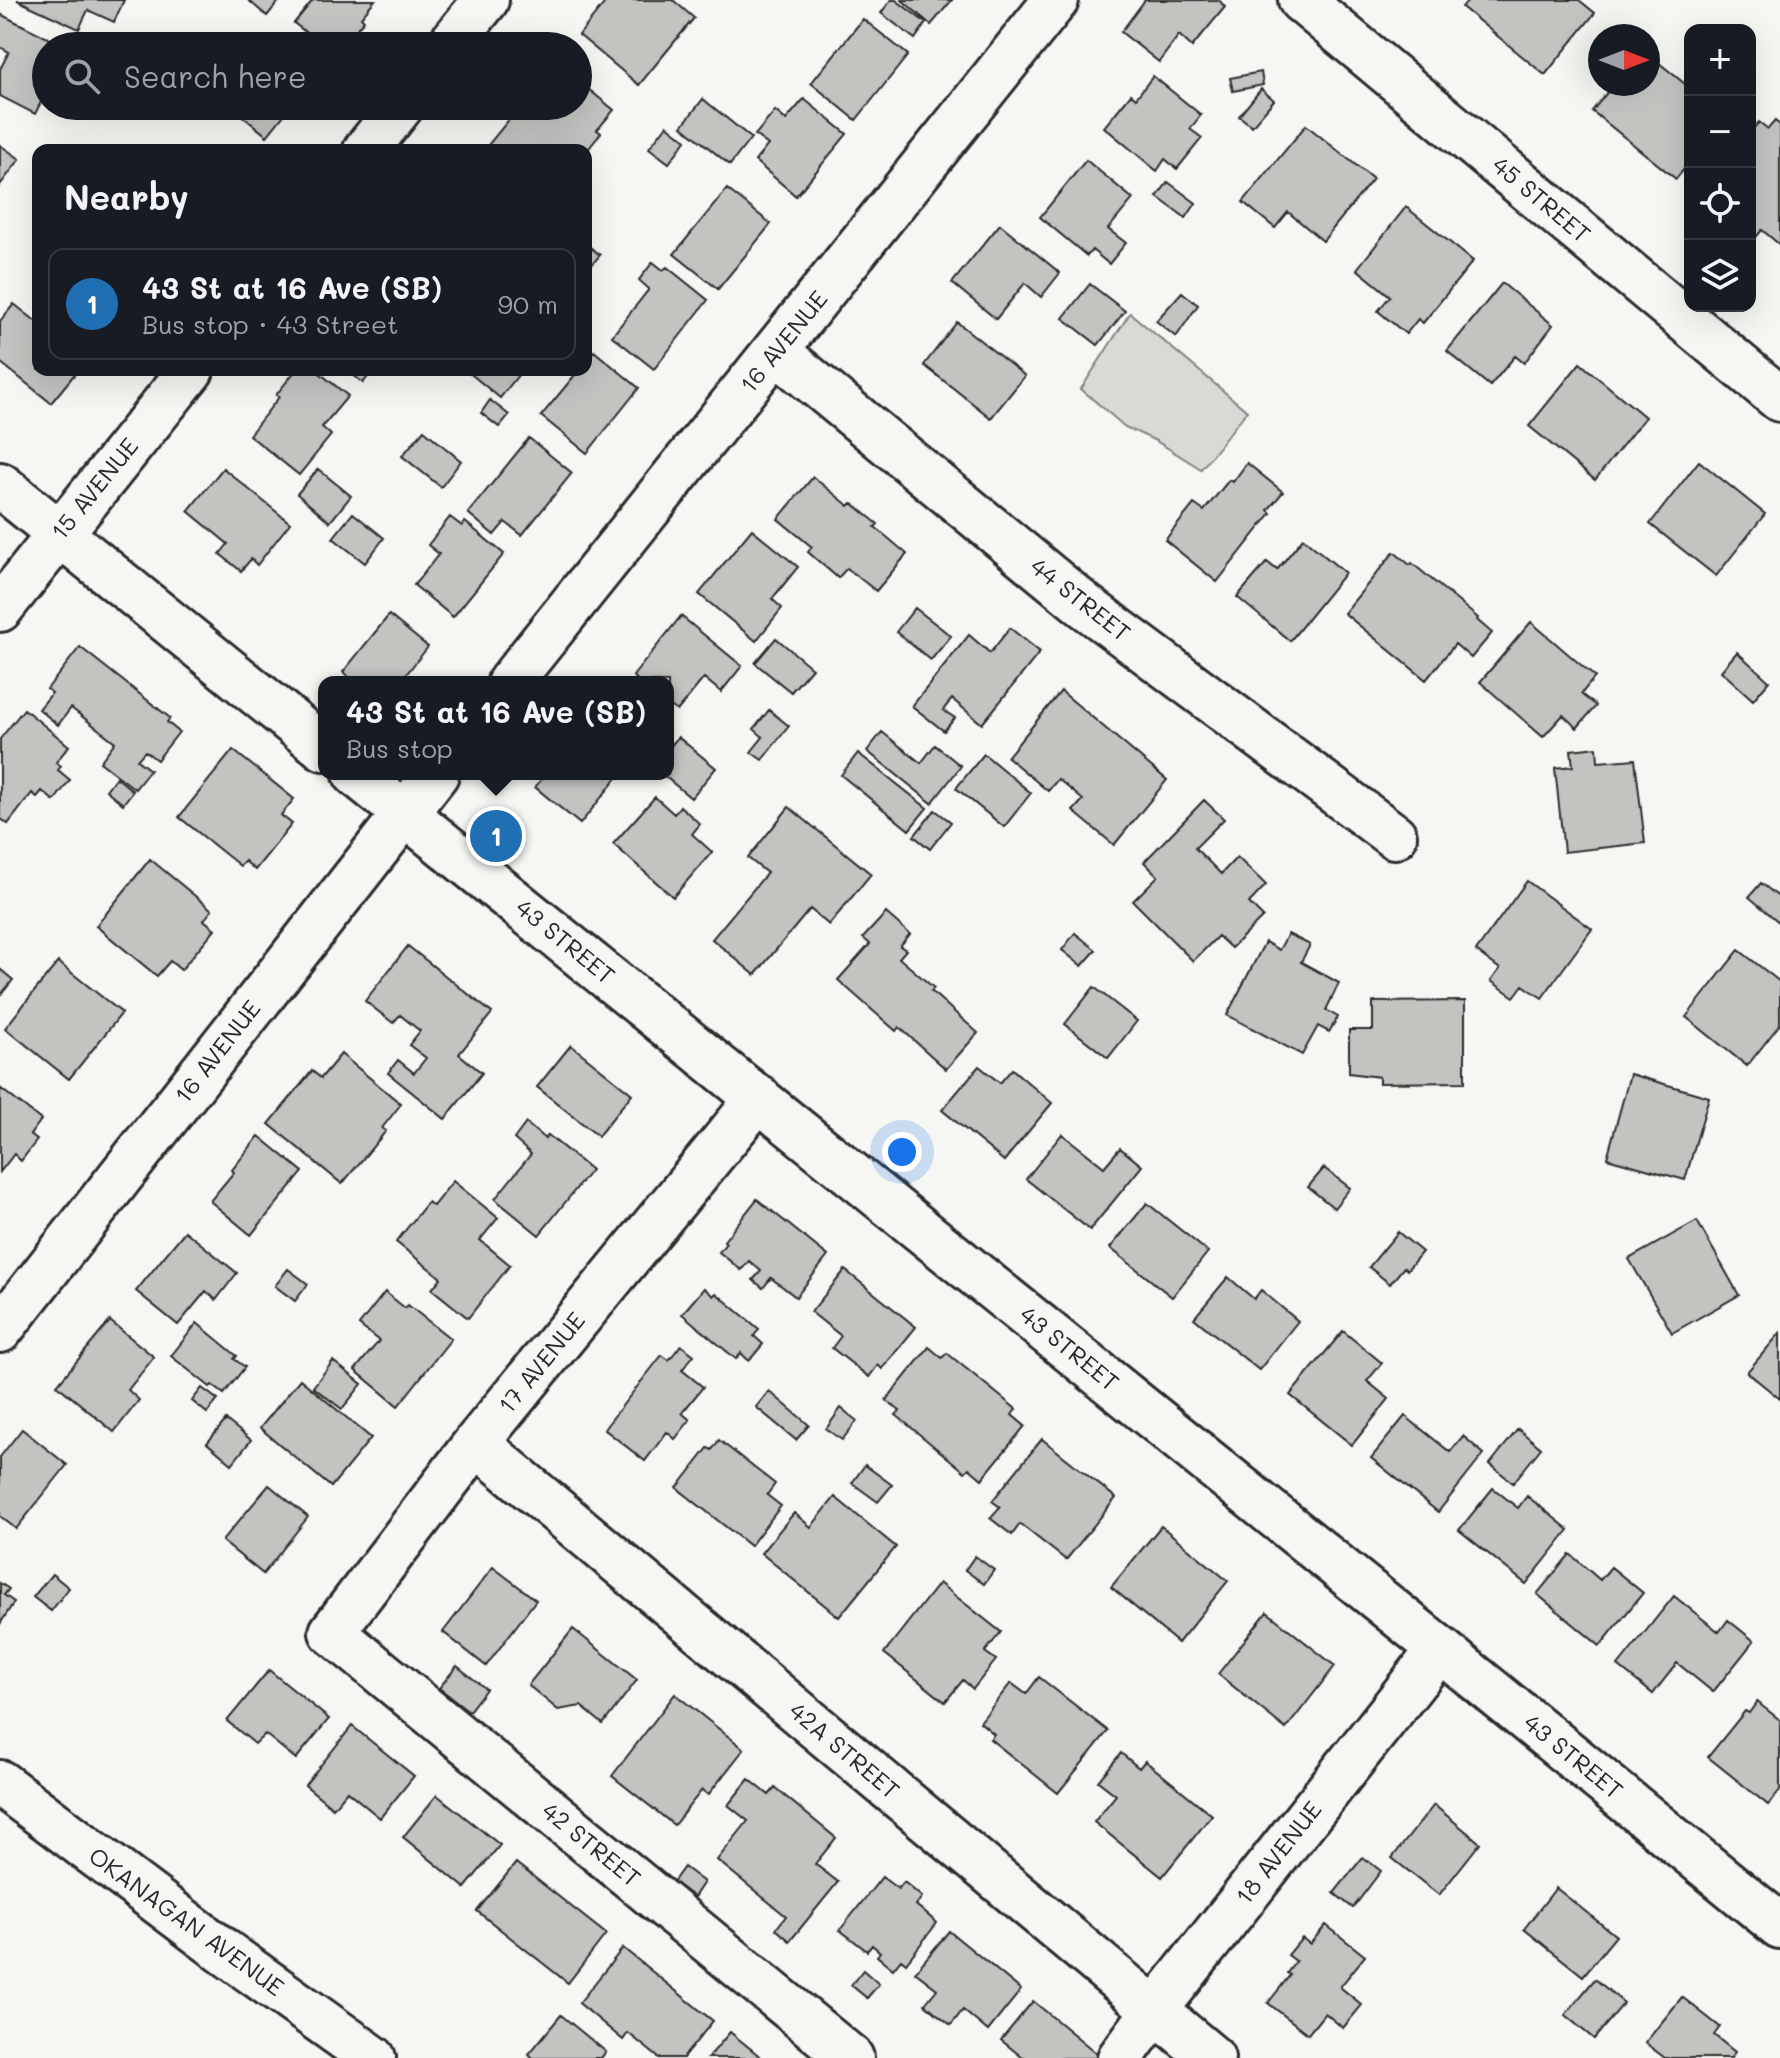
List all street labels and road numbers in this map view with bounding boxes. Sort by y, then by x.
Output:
street label: 45 STREET [1486,149,1597,249]
street label: 16 AVENUE [732,284,833,398]
street label: 15 AVENUE [43,431,144,545]
street label: 44 STREET [1024,550,1137,648]
street label: 43 STREET [510,891,622,990]
street label: 16 AVENUE [167,993,267,1109]
street label: 43 STREET [1014,1298,1126,1397]
street label: 17 AVENUE [491,1305,591,1419]
street label: 42A STREET [783,1695,907,1805]
street label: 43 STREET [1518,1706,1630,1805]
street label: 18 AVENUE [1228,1794,1328,1910]
street label: 42 STREET [536,1795,648,1893]
street label: OKANAGAN AVENUE [83,1839,291,2002]

